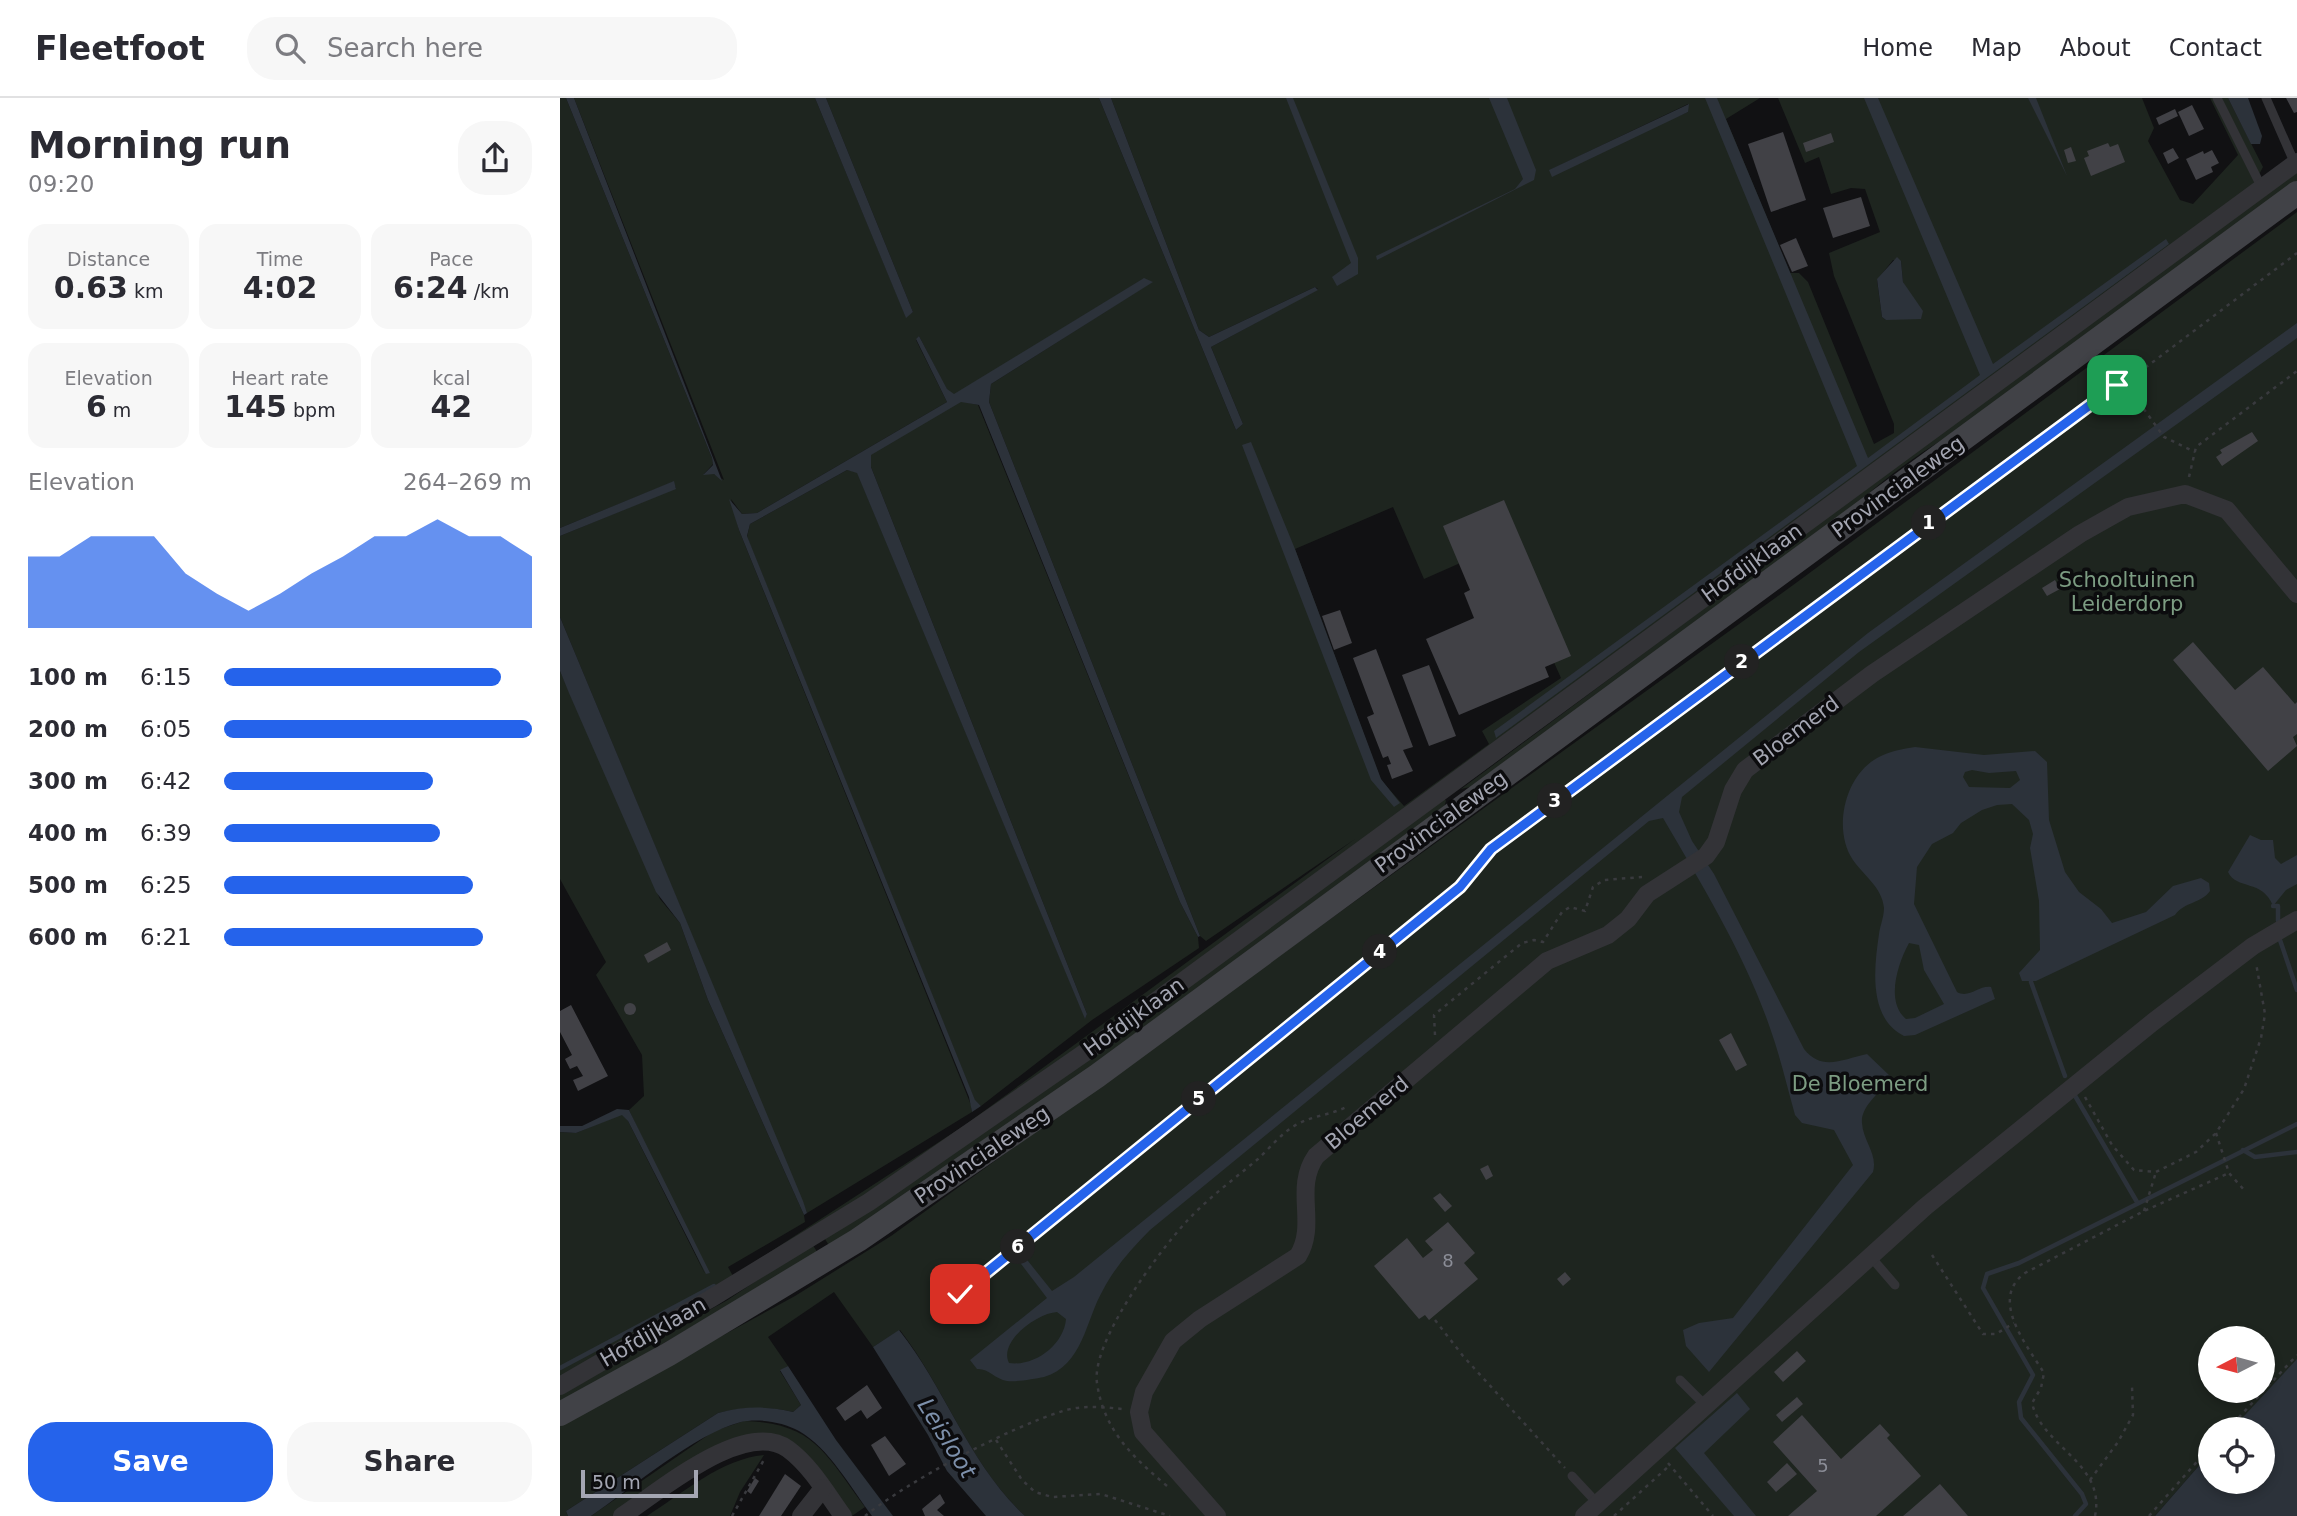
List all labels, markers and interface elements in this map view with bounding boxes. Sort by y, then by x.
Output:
search box [247,17,737,80]
text: Fleetfoot [35,29,205,68]
icon: search [271,29,309,67]
text: Search here [327,33,483,63]
text: Home [1862,34,1933,62]
text: Map [1971,34,2022,62]
text: About [2060,34,2131,62]
text: Contact [2169,34,2262,62]
button: share [458,121,532,195]
text: Morning run [28,123,291,167]
text: 09:20 [28,171,94,197]
text: Distance [67,248,150,270]
text: Time [257,248,303,270]
text: Pace [429,248,474,270]
text: 0.63 [54,270,128,305]
text: 4:02 [243,270,317,305]
text: 6:24 [393,270,468,305]
text: km [128,280,163,302]
text: /km [468,280,510,302]
pin [2087,355,2147,415]
icon: arrive [2098,366,2136,404]
text: Elevation [65,367,153,389]
text: Heart rate [231,367,329,389]
text: kcal [432,367,471,389]
text: 6 [86,389,107,424]
text: 145 [224,389,287,424]
text: 42 [430,389,472,424]
text: m [107,399,131,421]
text: bpm [287,399,336,421]
street label: Provincialeweg [1827,431,1969,543]
text: Elevation [28,469,135,495]
text: 264–269 m [403,469,532,495]
pin: 1 [1912,506,1946,540]
text: 1 [1922,511,1935,533]
street label: Hofdijklaan [1697,519,1807,607]
park label: Schooltuinen Leiderdorp [2059,568,2195,616]
pin: 2 [1724,644,1760,680]
text: 2 [1735,650,1748,672]
text: 100 m [28,664,108,690]
text: 6:15 [140,664,192,690]
street label: Bloemerd [1748,691,1844,771]
text: 200 m [28,716,108,742]
text: 6:05 [140,716,192,742]
street label: Provincialeweg [1370,766,1512,878]
text: 300 m [28,768,108,794]
text: 6:42 [140,768,192,794]
pin: 3 [1538,784,1572,818]
text: 3 [1548,789,1561,811]
text: 400 m [28,820,108,846]
text: 6:39 [140,820,192,846]
text: 500 m [28,872,108,898]
text: 6:25 [140,872,192,898]
text: 600 m [28,924,108,950]
text: 6:21 [140,924,192,950]
pin: 4 [1362,934,1398,970]
text: 4 [1373,940,1386,962]
street label: Hofdijklaan [1079,973,1189,1061]
street label: Bloemerd [1321,1071,1413,1155]
park label: De Bloemerd [1792,1072,1928,1096]
pin: 5 [1182,1082,1216,1116]
text: 5 [1192,1087,1205,1109]
street label: Provincialeweg [910,1101,1054,1209]
pin: 6 [1000,1230,1036,1264]
text: 6 [1011,1235,1024,1257]
house number: 8 [1442,1250,1454,1271]
pin [930,1264,990,1324]
icon: check [941,1275,979,1313]
street label: Hofdijklaan [596,1292,710,1372]
north arrow [2198,1326,2275,1404]
map controls [2198,1326,2275,1494]
water label: Leisloot [912,1393,982,1483]
button: locate [2198,1417,2275,1494]
button: Save [28,1422,273,1502]
button: Share [287,1422,532,1502]
house number: 5 [1817,1455,1829,1476]
scale bar [581,1467,698,1499]
text: 50 m [592,1471,641,1493]

